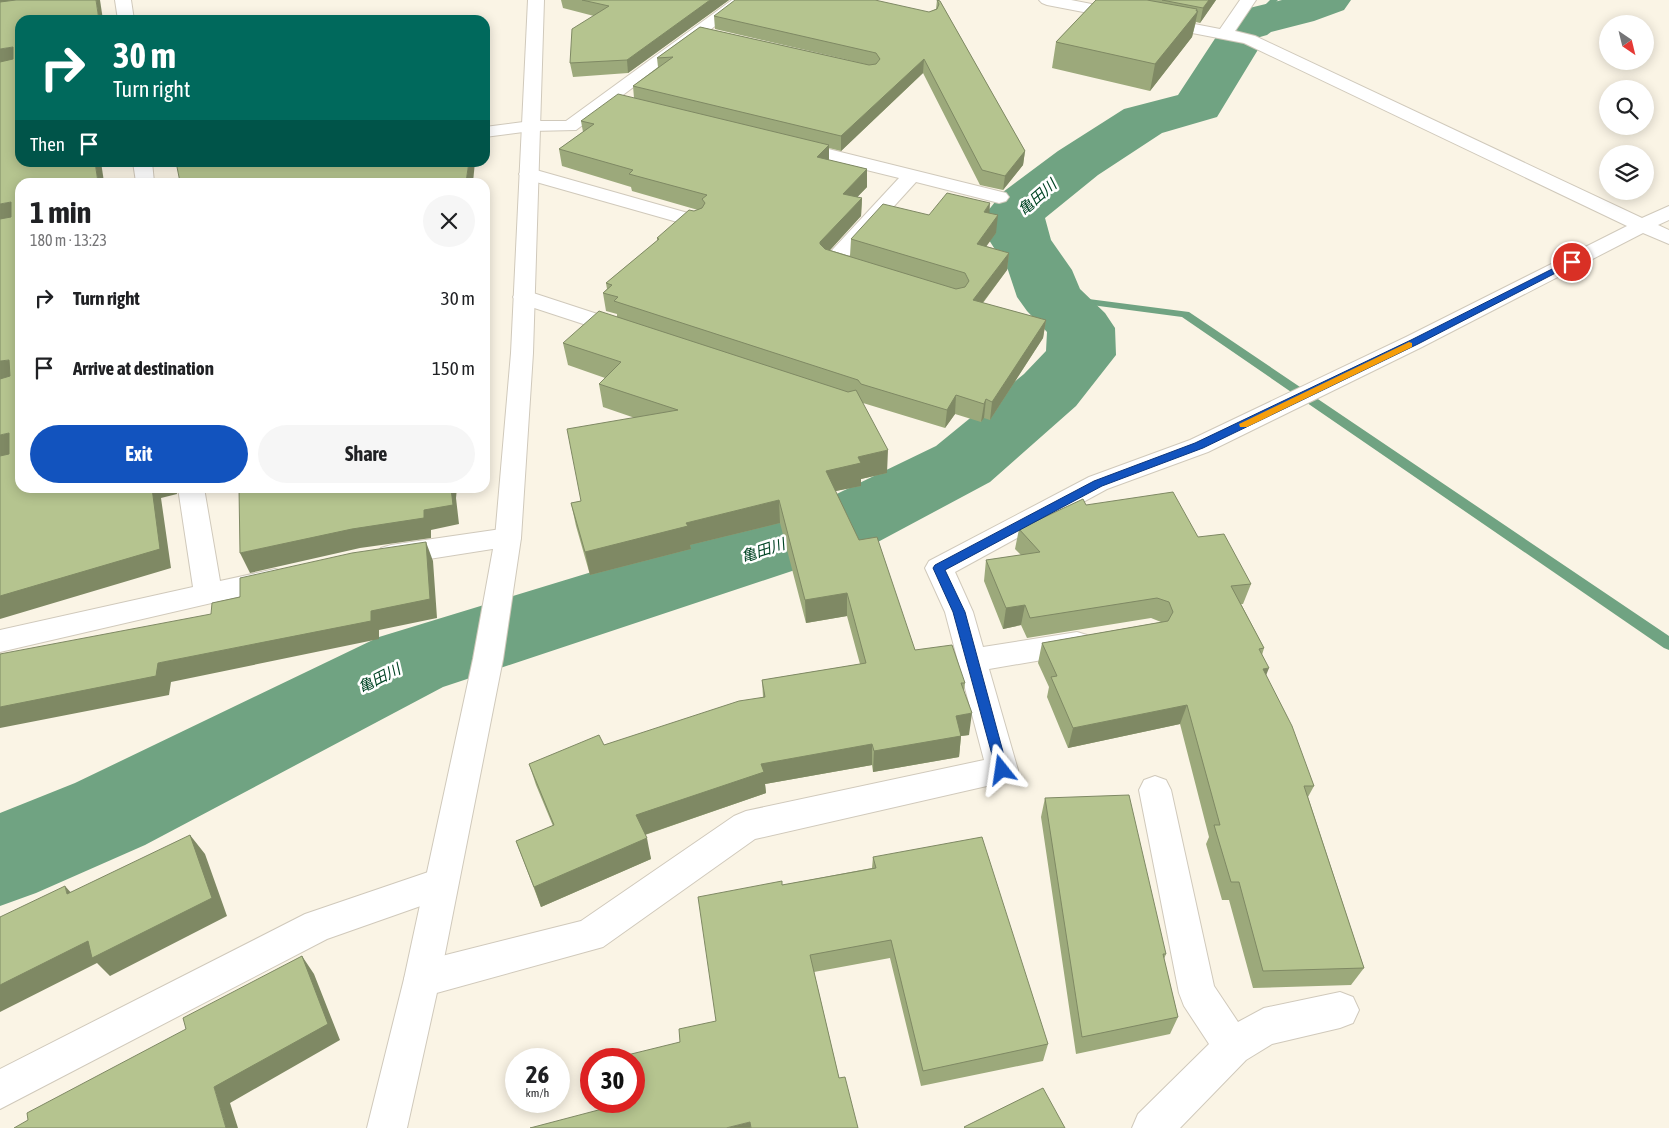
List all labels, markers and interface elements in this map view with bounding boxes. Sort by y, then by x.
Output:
north arrow [1599,15,1654,70]
map controls [1599,15,1654,200]
icon: right [30,35,95,100]
text: 30 m [113,35,176,75]
text: Turn right [113,76,190,102]
button: search [1599,80,1654,135]
icon: arrive [75,130,103,158]
text: Then [30,133,65,155]
button: layers [1599,145,1654,200]
water label: 亀田川 [1014,175,1061,218]
text: 1 min [30,195,91,229]
button: close [423,195,475,247]
text: 180 m · 13:23 [30,231,107,249]
pin [1551,241,1593,283]
icon: arrive [1558,248,1586,276]
icon: right [30,284,58,312]
text: Turn right [73,287,140,309]
text: 30 m [441,287,475,309]
icon: arrive [30,354,58,382]
text: Arrive at destination [73,357,214,379]
text: 150 m [432,357,475,379]
button: Exit [30,425,248,483]
button: Share [258,425,475,483]
water label: 亀田川 [739,534,789,565]
water label: 亀田川 [355,659,405,696]
position arrow [975,743,1027,795]
speed limit sign: 30 [580,1048,645,1113]
text: 26 [526,1060,549,1088]
text: km/h [526,1086,549,1100]

